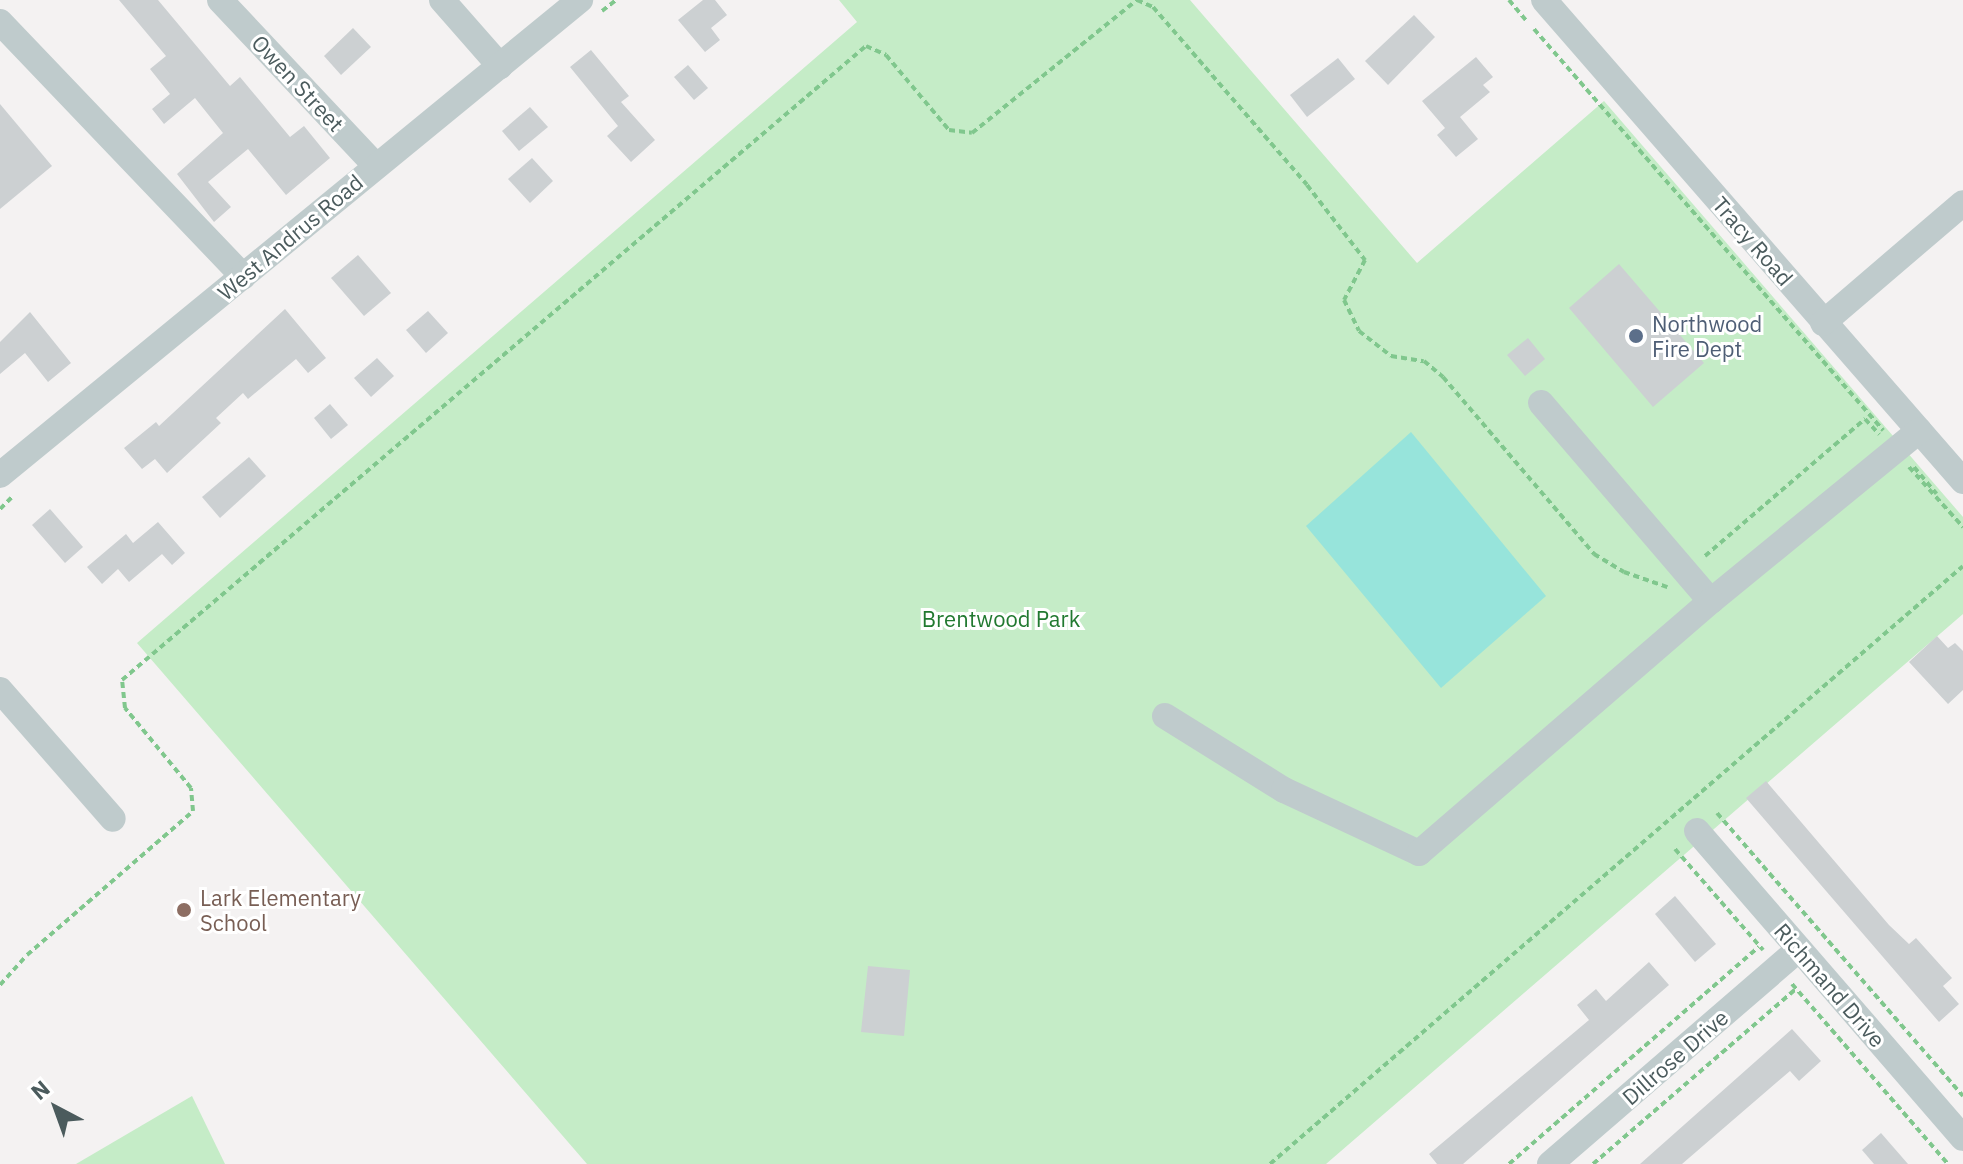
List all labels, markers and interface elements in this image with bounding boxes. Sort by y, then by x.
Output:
street label: Owen Street [247,29,349,137]
street label: West Andrus Road [212,169,368,305]
street label: Tracy Road [1707,191,1799,291]
place label: Northwood Fire Dept [1652,310,1762,362]
marker: Northwood Fire Dept [1627,327,1645,345]
park label: Brentwood Park [922,606,1080,632]
place label: Lark Elementary School [200,884,361,936]
marker: Lark Elementary School [175,901,193,919]
street label: Richmand Drive [1769,918,1891,1052]
street label: Dillrose Drive [1617,1004,1733,1110]
north arrow [16,1068,96,1148]
text: N [24,1073,55,1106]

